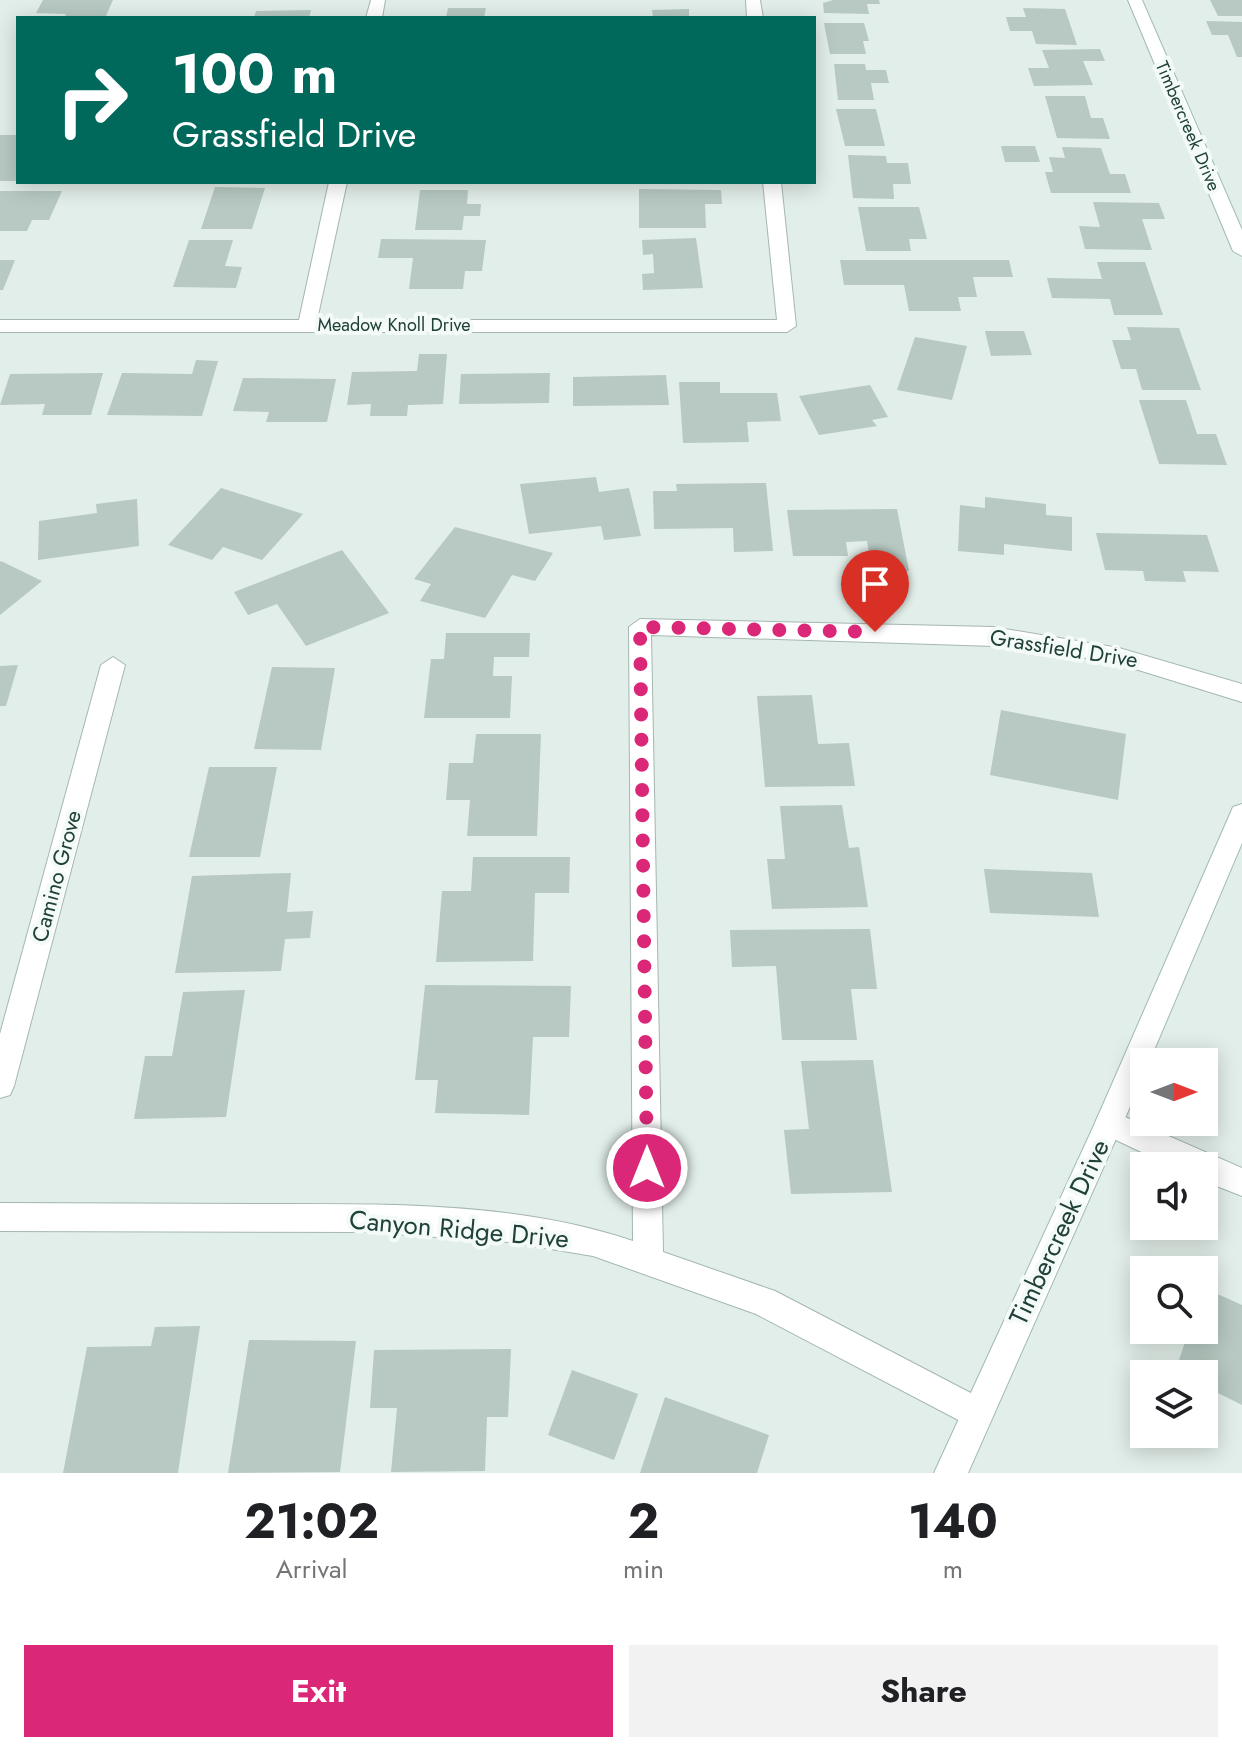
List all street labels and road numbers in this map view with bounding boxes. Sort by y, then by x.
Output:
street label: Timbercreek Drive [1149,57,1227,195]
street label: Meadow Knoll Drive [317,312,471,338]
street label: Grassfield Drive [988,621,1140,675]
street label: Camino Grove [23,807,89,945]
street label: Timbercreek Drive [999,1133,1119,1331]
street label: Canyon Ridge Drive [348,1200,570,1258]

